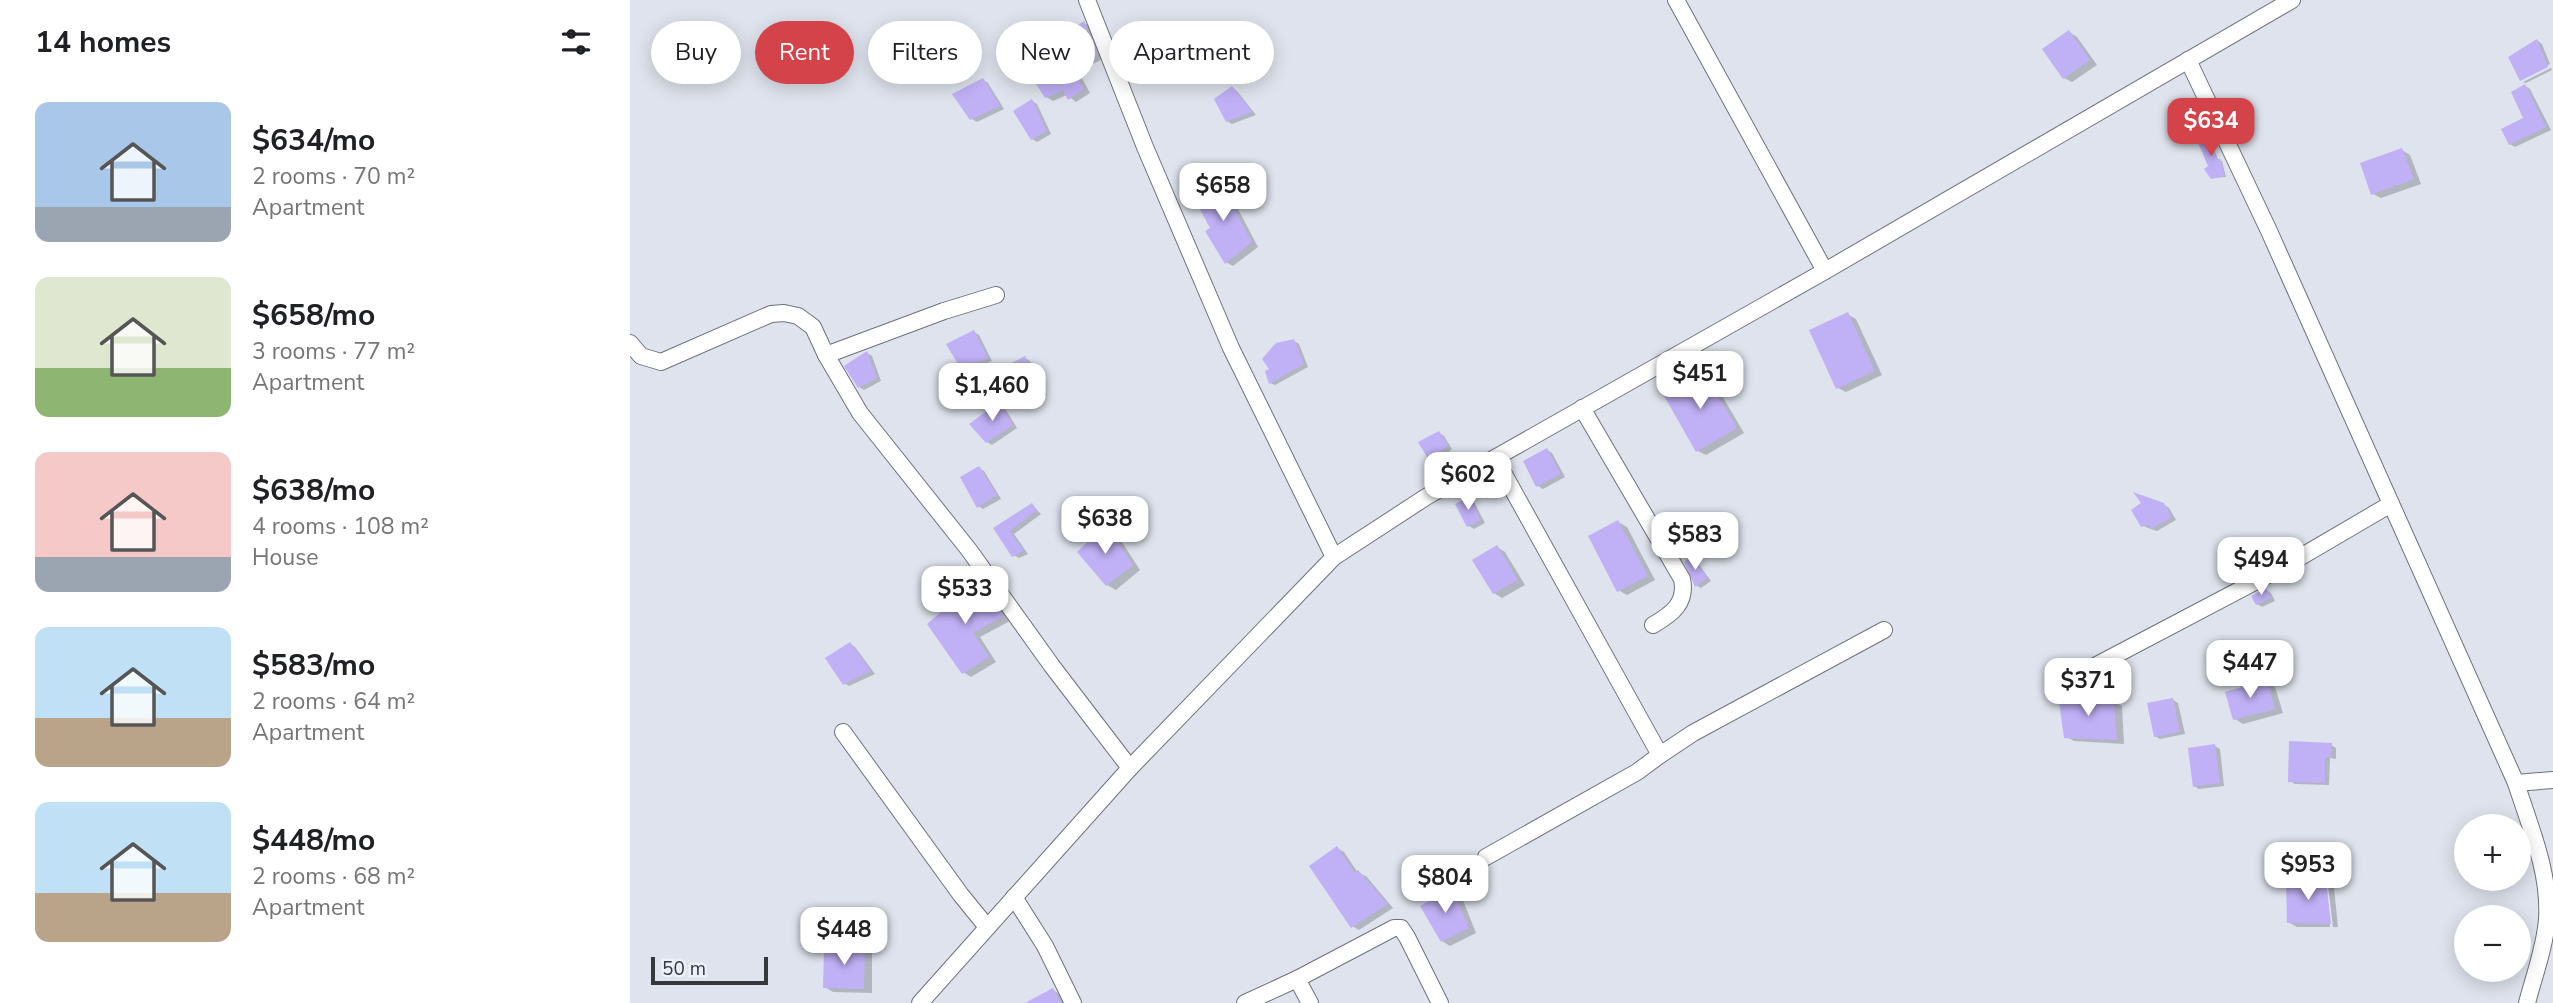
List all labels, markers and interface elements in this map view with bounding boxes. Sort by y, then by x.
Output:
chip: Buy [651,21,741,84]
chip: Rent [755,21,854,84]
chip: Filters [868,21,982,84]
chip: New [996,21,1095,84]
chip: Apartment [1109,21,1274,84]
text: 14 homes [35,22,171,63]
icon: filters [557,23,595,61]
pin: $634 [2170,99,2252,158]
text: $634 [2183,105,2239,136]
text: $634/mo [252,120,375,161]
icon: home [91,130,175,214]
text: 2 rooms · 70 m² [252,161,415,192]
pin: $658 [1182,164,1264,223]
text: $658 [1195,170,1251,201]
text: Apartment [252,192,364,223]
text: $658/mo [252,295,375,336]
icon: home [91,305,175,389]
text: 3 rooms · 77 m² [252,336,415,367]
pin: $451 [1659,352,1741,411]
text: $451 [1672,358,1728,389]
pin: $1,460 [935,364,1049,423]
text: Apartment [252,367,364,398]
text: $1,460 [955,370,1029,401]
pin: $602 [1427,452,1509,512]
text: $602 [1440,459,1496,490]
text: $638/mo [252,470,375,511]
icon: home [91,480,175,564]
pin: $638 [1064,496,1146,556]
text: $638 [1077,503,1133,534]
text: 4 rooms · 108 m² [252,511,429,542]
pin: $583 [1654,512,1736,572]
text: $583 [1667,519,1723,550]
pin: $494 [2220,538,2302,597]
text: House [252,542,319,573]
text: $494 [2233,544,2289,575]
pin: $533 [924,566,1006,626]
text: $533 [937,573,993,604]
pin: $447 [2209,640,2291,700]
text: $583/mo [252,645,375,686]
text: $447 [2222,647,2278,678]
icon: home [91,655,175,739]
pin: $371 [2047,658,2129,718]
text: $371 [2060,665,2116,696]
text: 2 rooms · 64 m² [252,686,415,717]
text: Apartment [252,717,364,748]
map controls [2454,814,2531,982]
button: + [2454,814,2531,891]
text: $448/mo [252,820,375,861]
icon: home [91,830,175,914]
pin: $953 [2267,842,2349,902]
text: $953 [2280,849,2336,880]
pin: $804 [1404,856,1486,915]
text: 2 rooms · 68 m² [252,861,415,892]
text: $804 [1417,862,1473,893]
text: Apartment [252,892,364,923]
button: − [2454,905,2531,982]
pin: $448 [803,908,885,967]
text: $448 [816,914,872,945]
scale bar [651,954,768,986]
text: 50 m [662,956,706,982]

